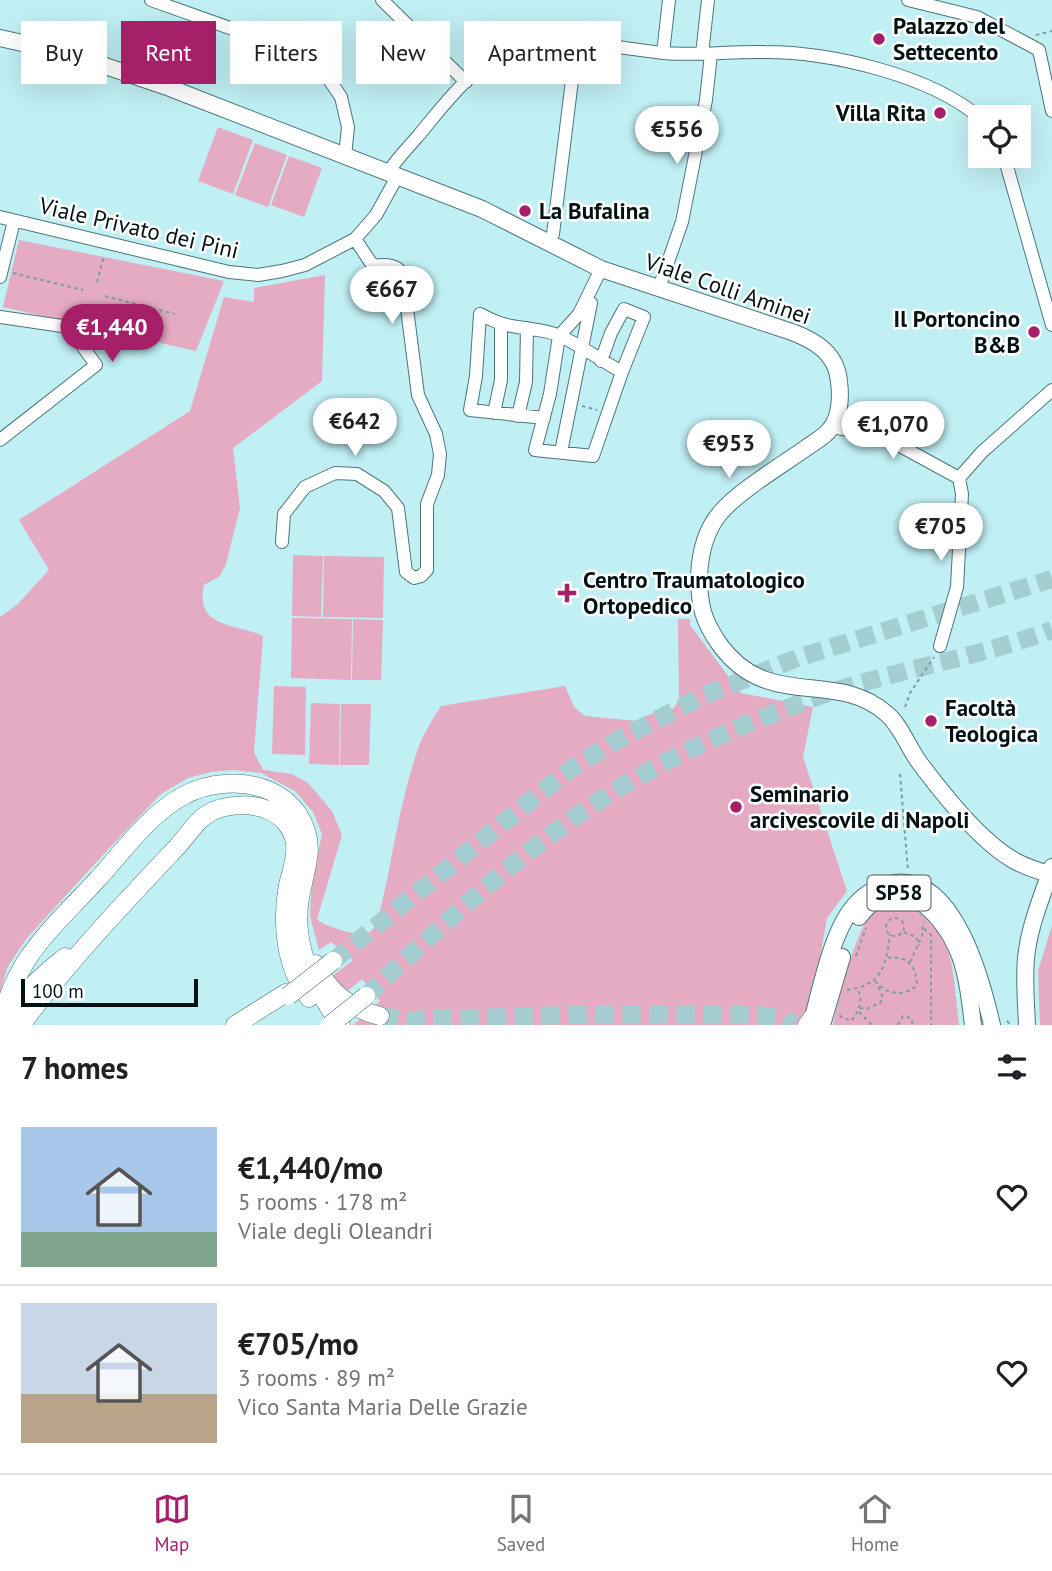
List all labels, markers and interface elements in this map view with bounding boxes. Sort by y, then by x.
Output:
place label: Palazzo del Settecento [893,11,1005,66]
chip: Buy [21,21,107,84]
chip: Rent [121,21,216,84]
chip: Filters [230,21,342,84]
chip: New [356,21,450,84]
chip: Apartment [464,21,621,84]
marker: Palazzo del Settecento [871,31,887,47]
place label: Villa Rita [835,98,926,127]
marker: Villa Rita [932,105,948,121]
map controls [968,105,1031,168]
button: locate [968,105,1031,168]
pin: €556 [636,106,718,166]
text: €556 [651,114,703,143]
street label: Viale Privato dei Pini [36,190,242,265]
place label: La Bufalina [539,196,650,225]
marker: La Bufalina [517,203,533,219]
street label: Viale Colli Aminei [640,246,815,330]
pin: €667 [351,266,433,326]
text: €667 [366,274,418,303]
pin: €1,440 [55,304,169,364]
place label: Il Portoncino B&B [894,304,1020,359]
text: €1,440 [76,312,148,341]
marker: Il Portoncino B&B [1026,324,1042,340]
pin: €642 [314,398,396,458]
pin: €1,070 [836,402,950,461]
text: €642 [329,406,381,435]
text: €1,070 [857,409,929,438]
pin: €953 [688,420,770,480]
text: €953 [703,428,755,457]
pin: €705 [900,504,982,563]
text: €705 [915,511,967,540]
place label: Centro Traumatologico Ortopedico [583,565,805,620]
marker: Centro Traumatologico Ortopedico [557,583,577,603]
place label: Facoltà Teologica [945,693,1038,748]
marker: Facoltà Teologica [923,713,939,729]
place label: Seminario arcivescovile di Napoli [750,779,970,834]
marker: Seminario arcivescovile di Napoli [728,799,744,815]
road number: SP58 [867,876,930,910]
scale bar [21,976,198,1008]
text: 100 m [32,979,84,1003]
text: 7 homes [21,1048,129,1087]
icon: filters [993,1048,1031,1086]
text: €1,440/mo [238,1148,383,1187]
icon: home [77,1155,161,1239]
icon: heart [993,1178,1031,1216]
text: 5 rooms · 178 m² [238,1187,407,1216]
text: Viale degli Oleandri [238,1216,433,1245]
text: €705/mo [238,1324,359,1363]
icon: home [77,1331,161,1415]
icon: heart [993,1354,1031,1392]
text: 3 rooms · 89 m² [238,1363,395,1392]
text: Vico Santa Maria Delle Grazie [238,1392,528,1421]
tab: Map [153,1490,191,1556]
tab: Saved [497,1490,545,1556]
tab: Home [851,1490,899,1556]

